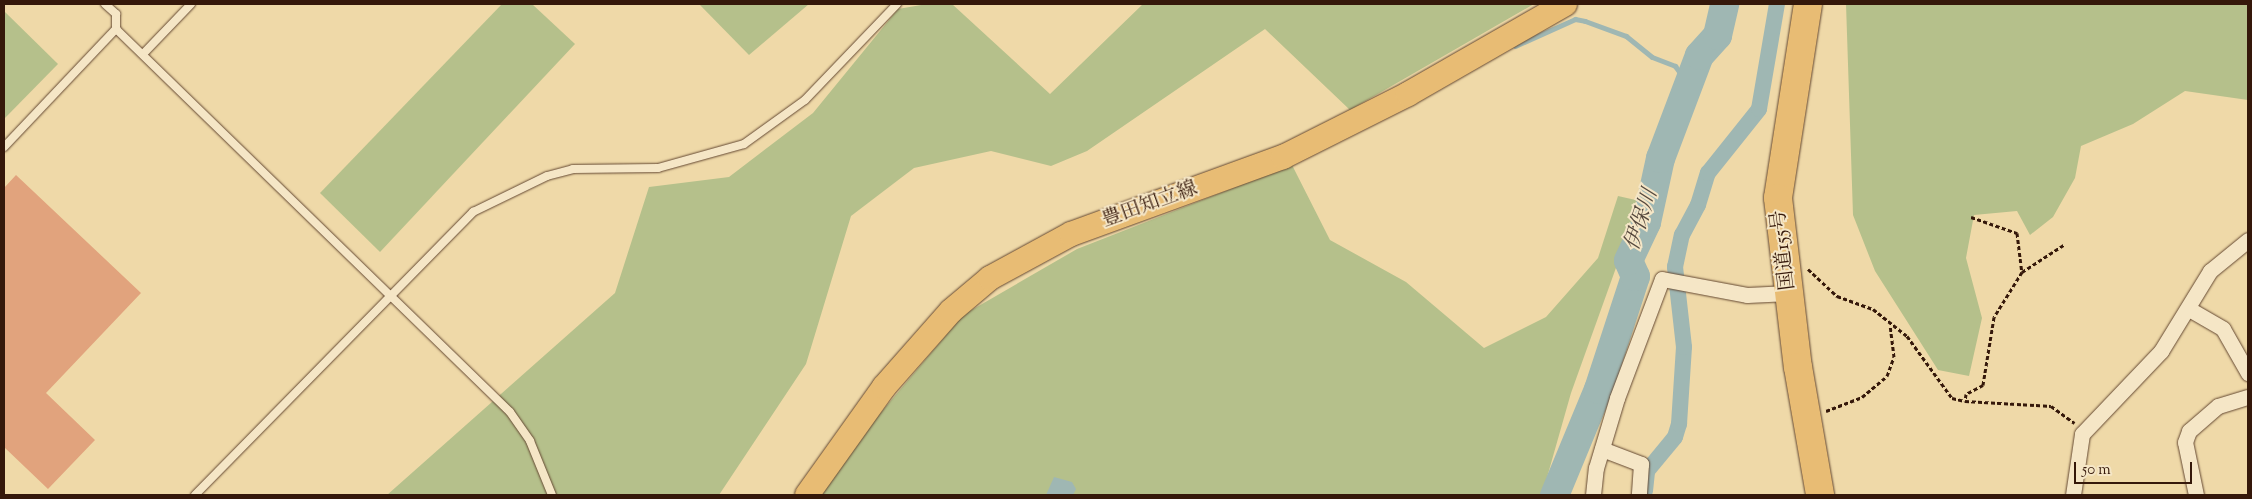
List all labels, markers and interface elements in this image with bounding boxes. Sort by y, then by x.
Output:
street label: 豊田知立線 [1099,177,1201,233]
water label: 伊保川 [1620,186,1664,254]
street label: 国道155号 [1767,209,1801,291]
scale bar [2077,452,2194,484]
text: 50 m [2082,460,2111,481]

